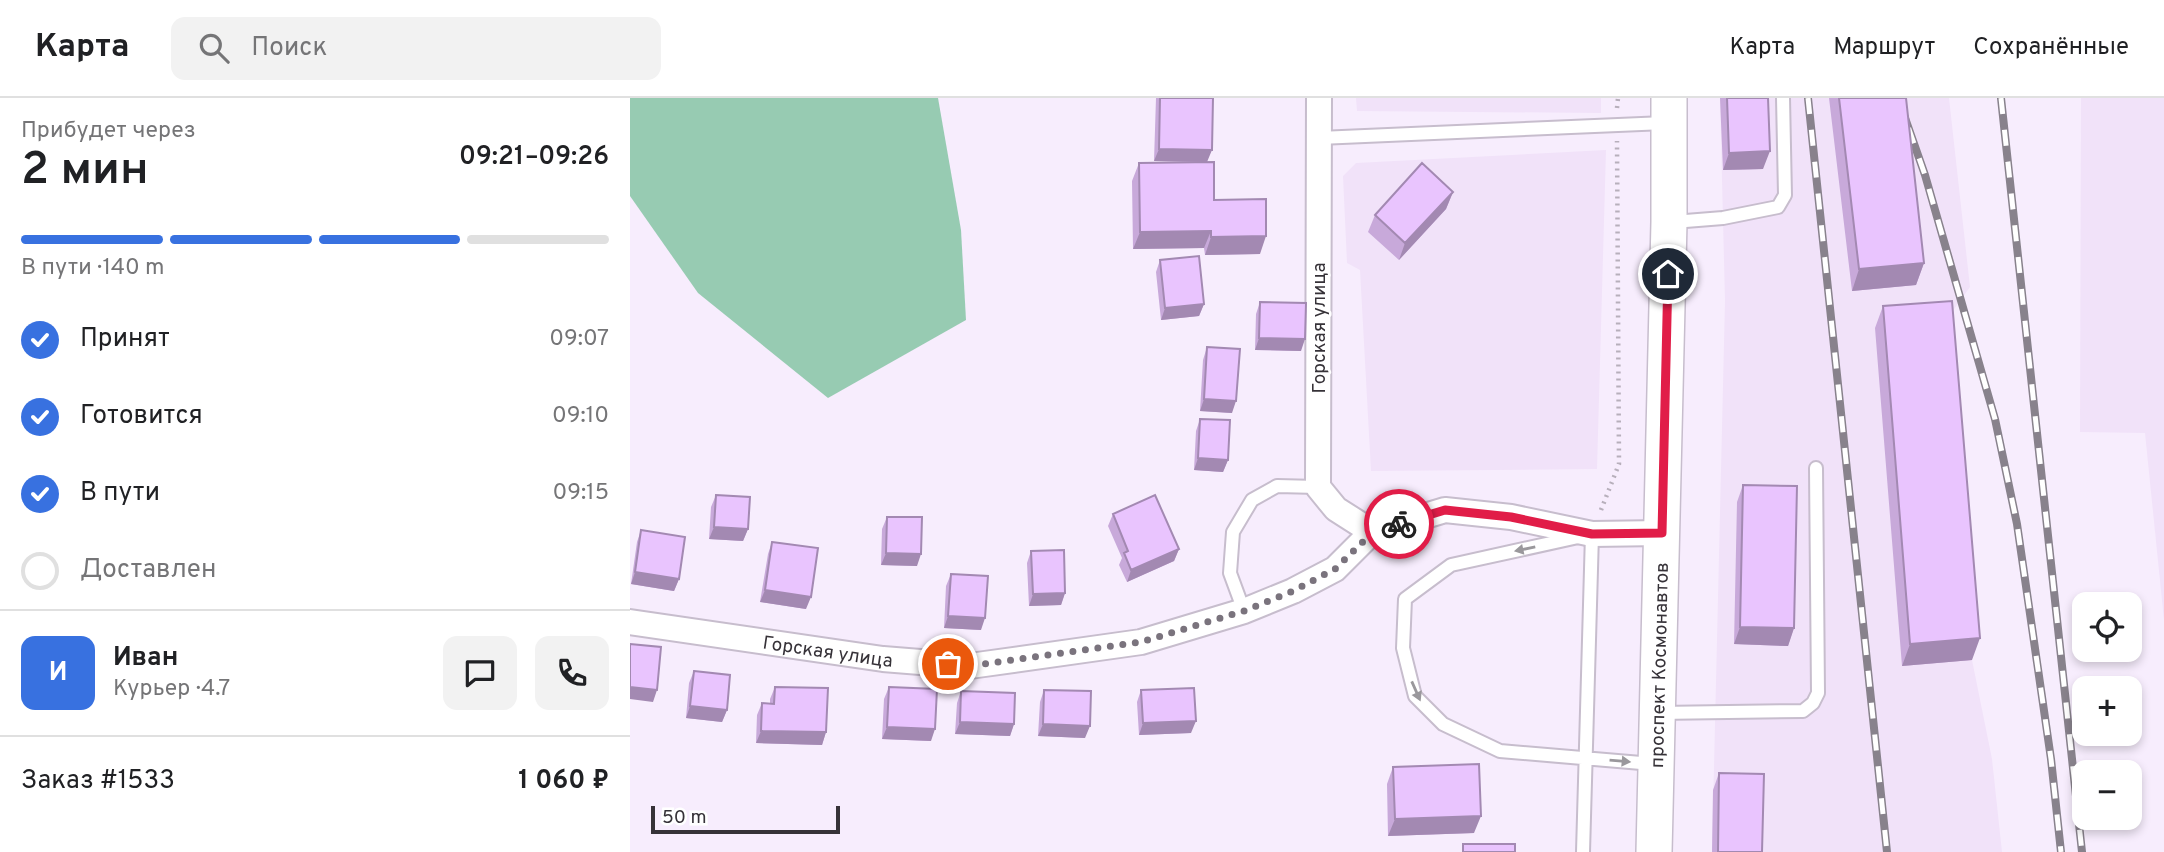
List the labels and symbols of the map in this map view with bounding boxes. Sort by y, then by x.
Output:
pin [1638,244,1698,304]
street label: Горская улица [1308,263,1332,393]
courier [1364,489,1434,559]
one-way arrow [1514,543,1536,554]
street label: проспект Космонавтов [1646,562,1675,768]
street label: Горская улица [761,632,894,674]
pin [918,634,978,694]
one-way arrow [1410,681,1422,701]
one-way arrow [1609,756,1631,767]
scale bar [651,803,840,835]

